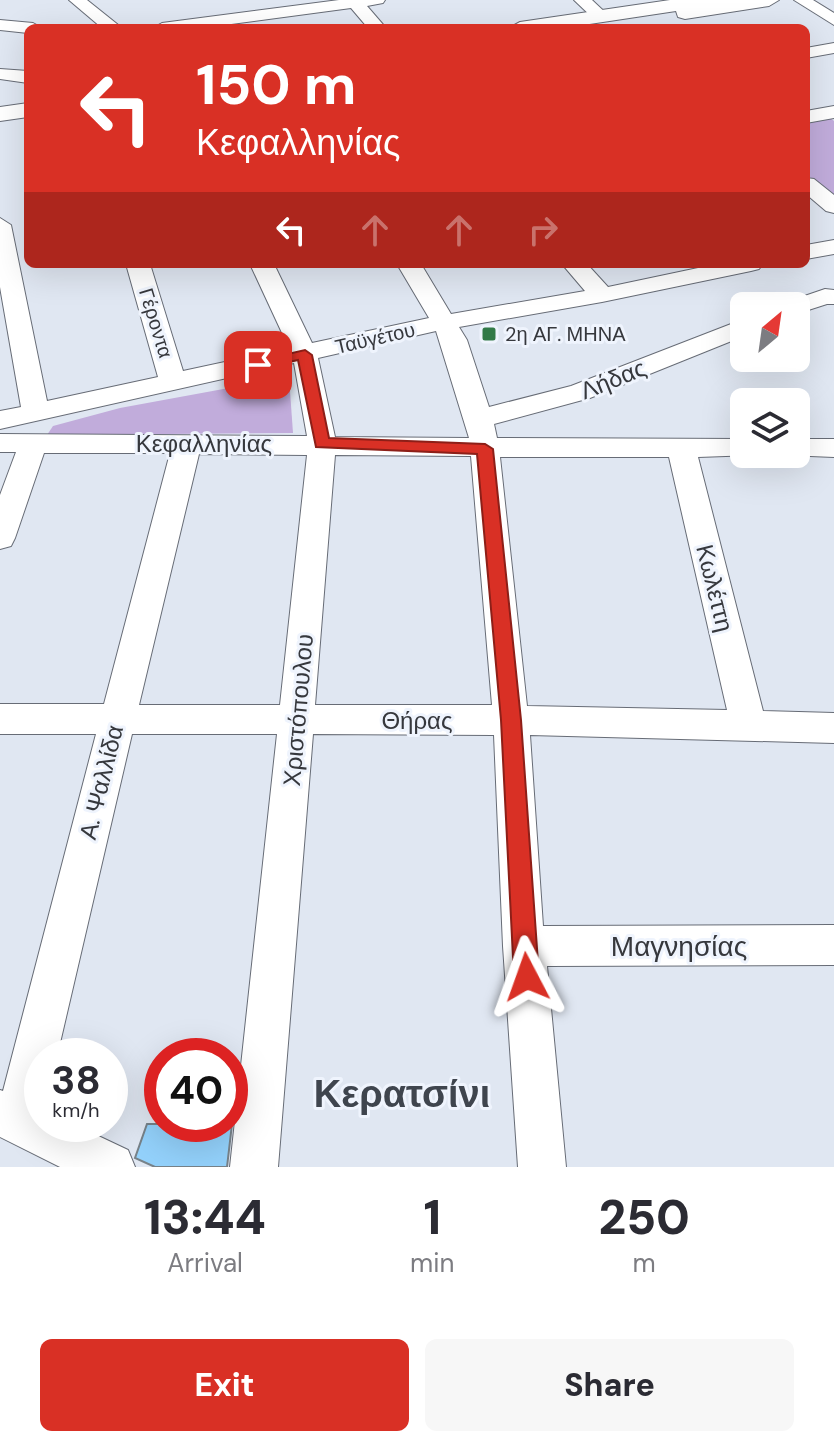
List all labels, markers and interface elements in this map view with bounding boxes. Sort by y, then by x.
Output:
text: 150 m [196,48,357,121]
icon: left [64,56,168,160]
text: Κεφαλληνίας [196,119,400,166]
icon: left [269,208,313,252]
icon: ahead [353,208,397,252]
icon: ahead [437,208,481,252]
icon: right [521,208,565,252]
street label: Γέροντα [133,285,179,361]
north arrow [730,292,810,372]
map controls [730,292,810,468]
street label: Ταϋγέτου [333,316,417,360]
place label: 2η ΑΓ. ΜΗΝΑ [505,321,626,347]
marker: 2η ΑΓ. ΜΗΝΑ [480,325,498,343]
pin [224,331,292,399]
icon: arrive [236,343,280,387]
street label: Λήδας [576,352,650,406]
button: layers [730,388,810,468]
street label: Κεφαλληνίας [136,428,272,459]
street label: Κωλέττη [689,541,741,635]
street label: Χριστόπουλου [276,633,320,787]
street label: Θήρας [381,705,453,736]
street label: Α. Ψαλλίδα [72,722,130,842]
street label: Μαγνησίας [611,928,747,965]
position arrow [485,935,569,1019]
speed limit sign: 40 [144,1038,248,1142]
text: 38 [51,1054,101,1106]
district label: Κερατσίνι [314,1069,490,1119]
text: km/h [52,1097,100,1123]
text: 13:44 [144,1186,266,1249]
text: 1 [423,1186,441,1249]
text: 250 [598,1186,690,1249]
text: Arrival [167,1246,243,1280]
text: min [410,1246,454,1280]
text: m [633,1246,656,1280]
button: Exit [40,1339,409,1431]
button: Share [425,1339,794,1431]

